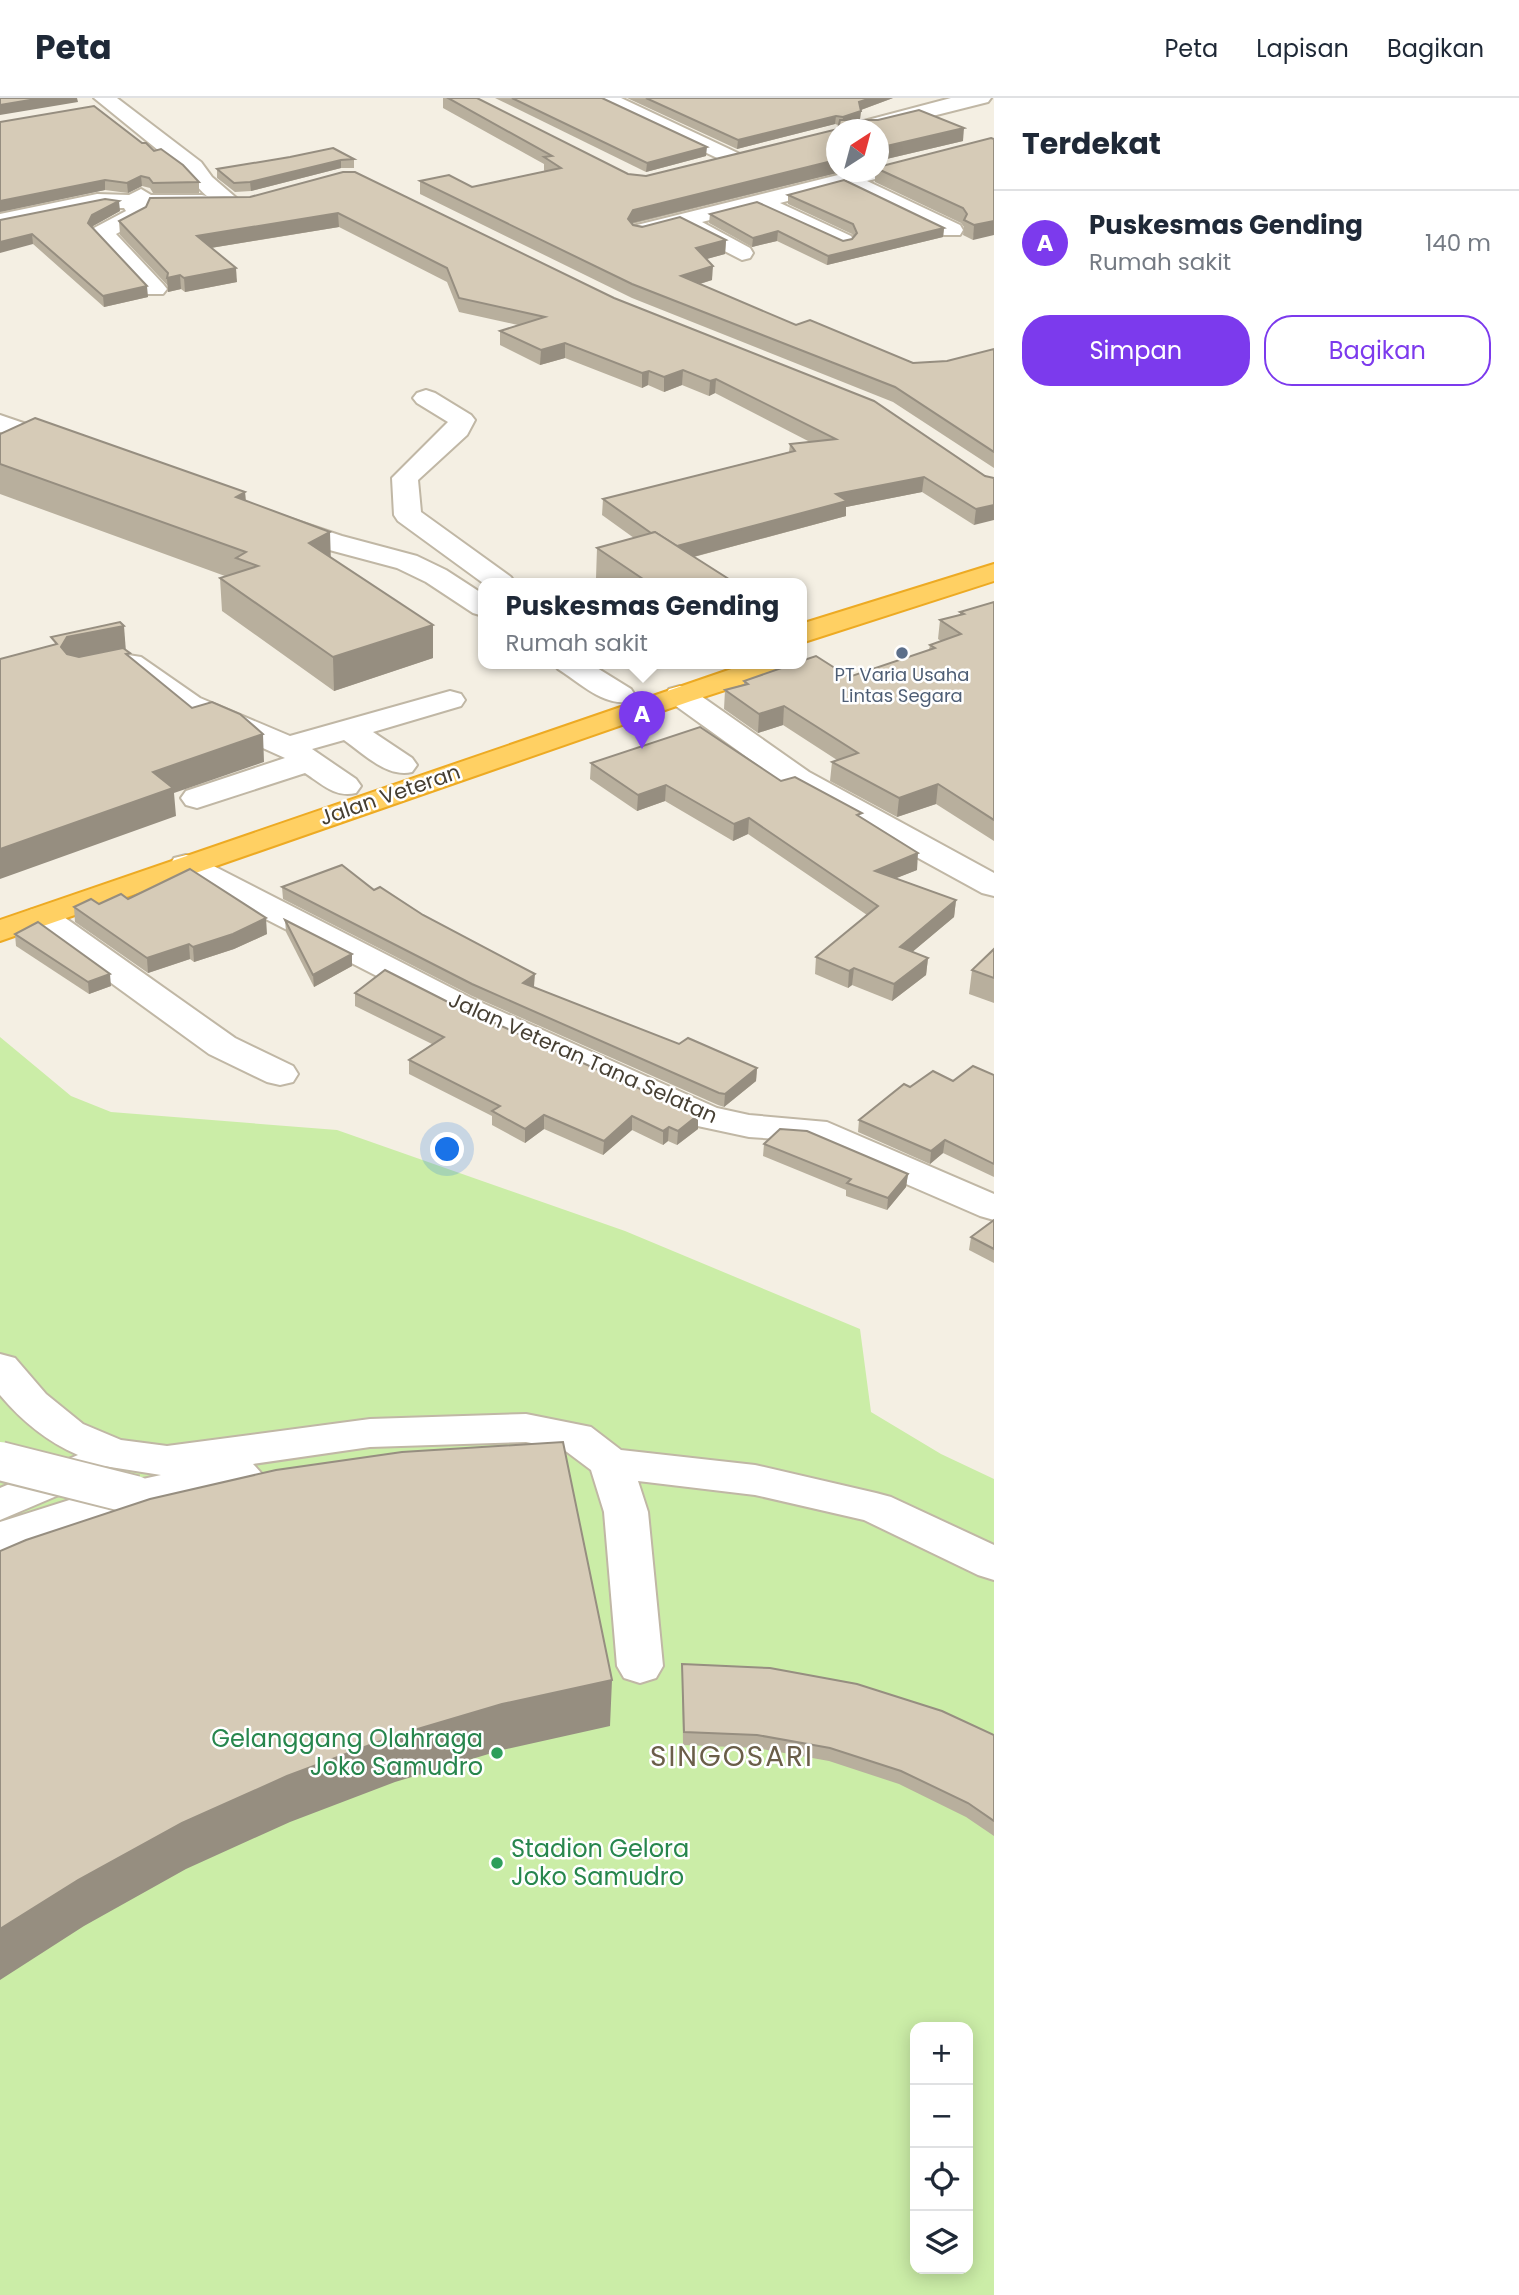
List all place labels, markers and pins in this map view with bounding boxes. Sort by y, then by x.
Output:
marker: PT Varia Usaha Lintas Segara [894,645,910,661]
place label: PT Varia Usaha Lintas Segara [835,662,969,708]
pin: A [619,691,665,749]
place label: Gelanggang Olahraga Joko Samudro [211,1722,483,1783]
marker: Gelanggang Olahraga Joko Samudro [489,1745,505,1761]
place label: Stadion Gelora Joko Samudro [511,1832,689,1893]
marker: Stadion Gelora Joko Samudro [489,1855,505,1871]

